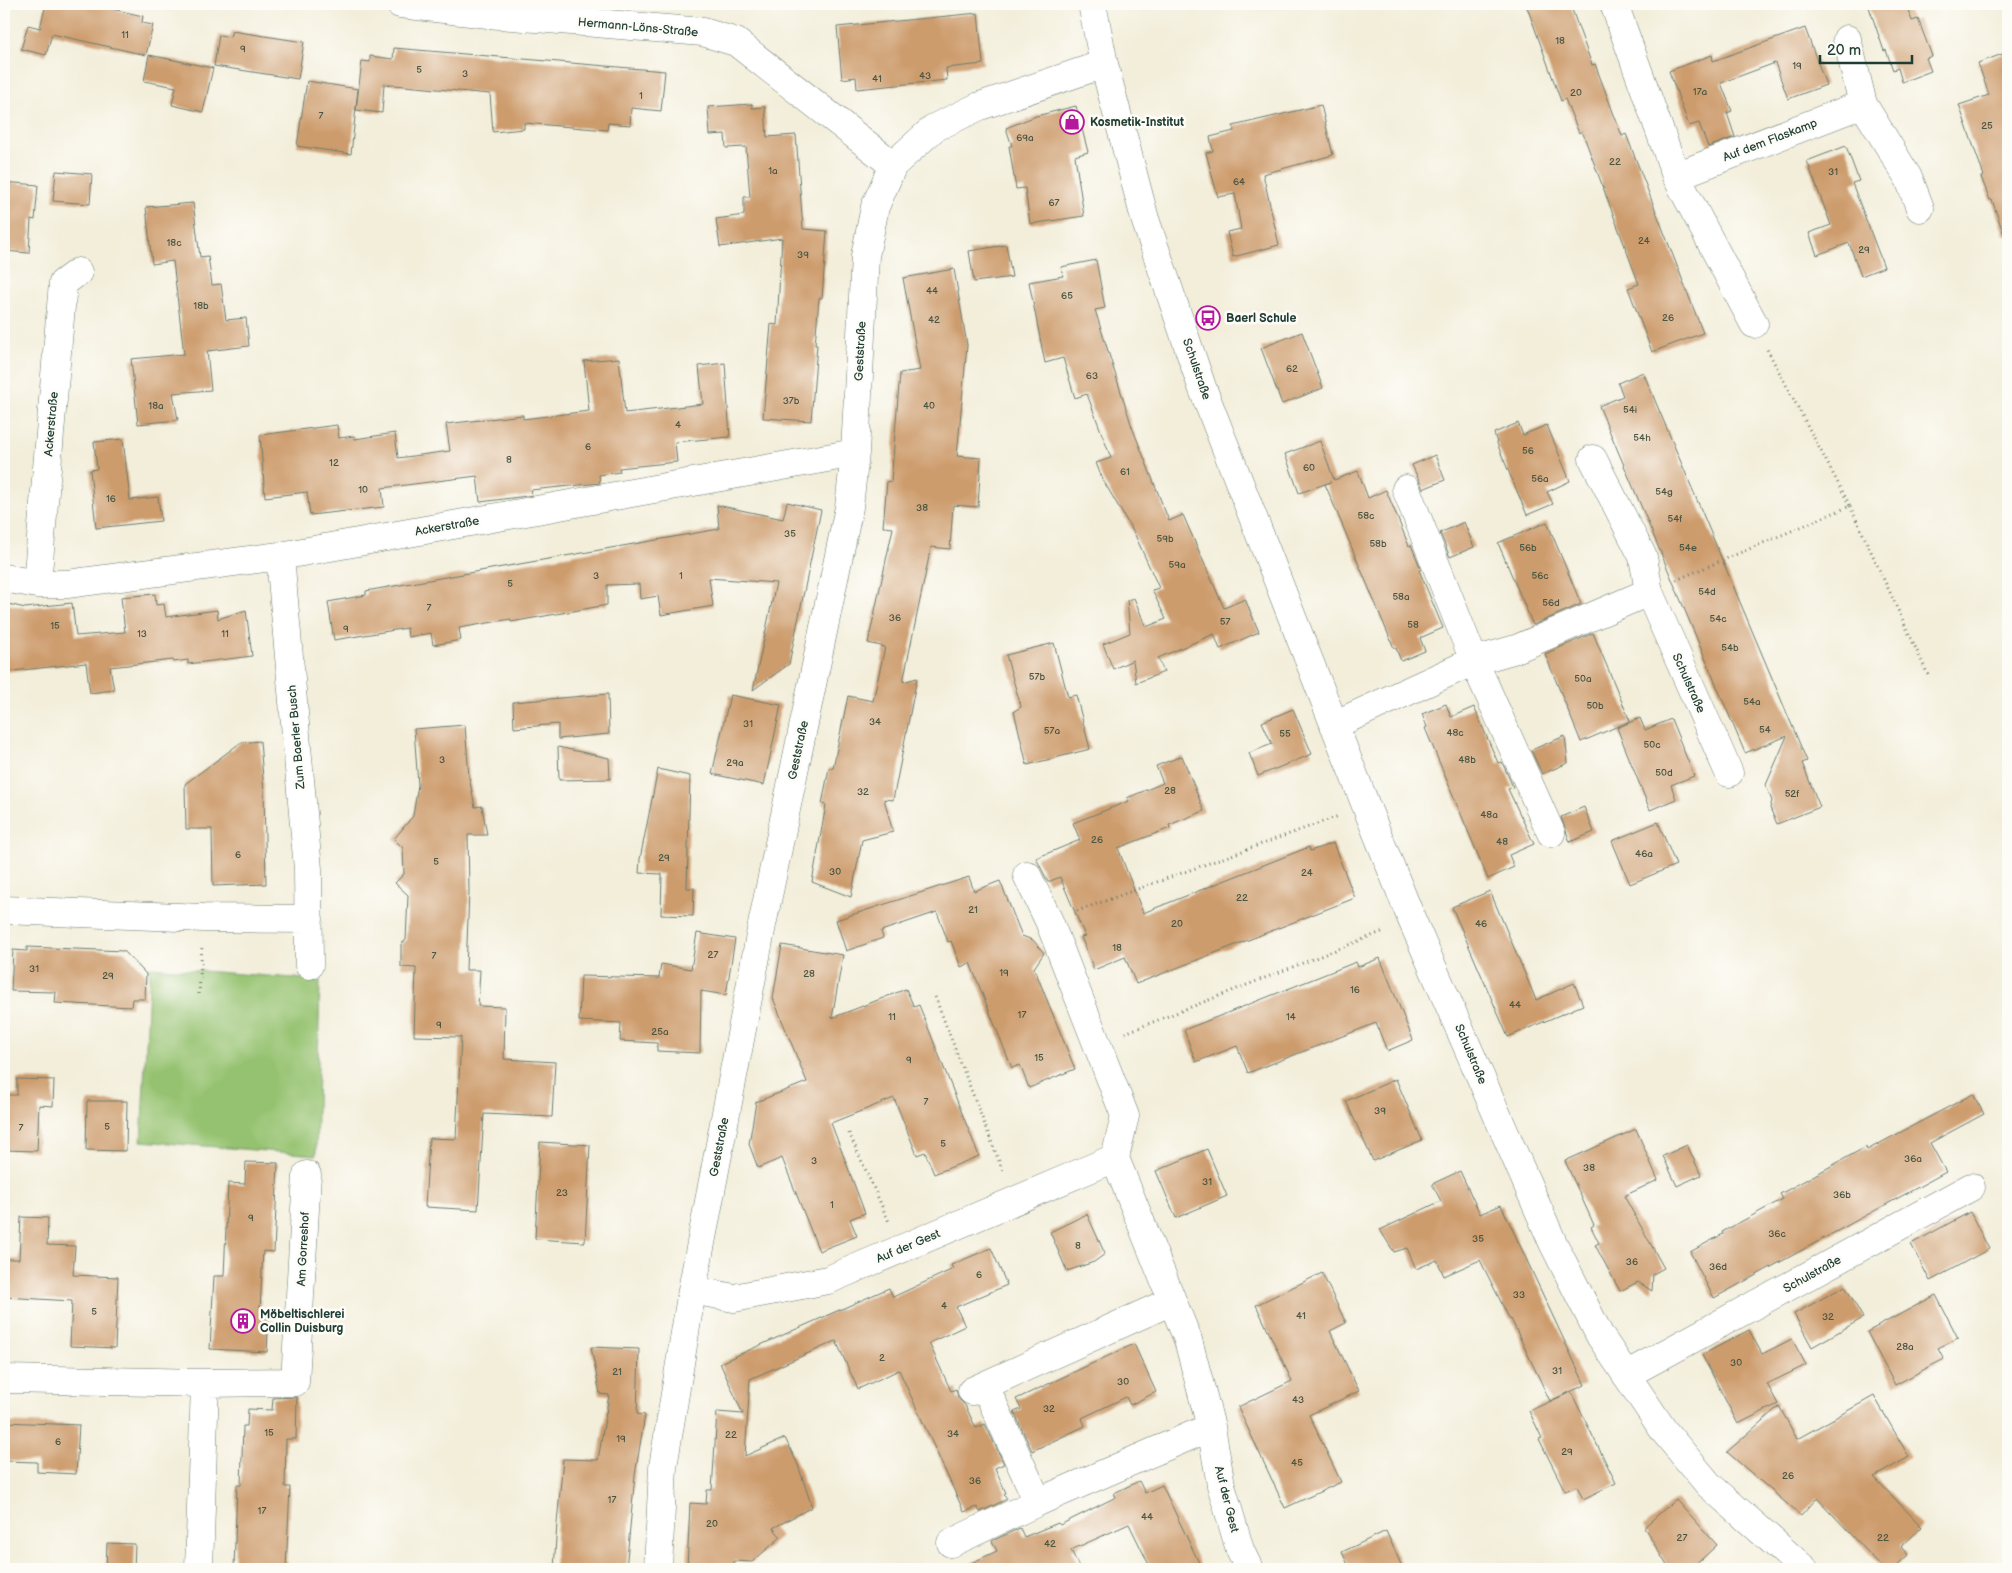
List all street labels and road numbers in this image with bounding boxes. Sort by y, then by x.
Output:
street label: Hermann-Löns-Straße [577,15,699,40]
street label: Auf dem Flaskamp [1721,116,1819,165]
street label: Geststraße [851,321,870,381]
street label: Schulstraße [1179,337,1214,402]
street label: Ackerstraße [41,391,62,457]
street label: Ackerstraße [414,513,480,540]
street label: Schulstraße [1669,651,1708,715]
street label: Zum Baerler Busch [284,684,309,791]
street label: Geststraße [785,719,812,781]
street label: Schulstraße [1451,1022,1490,1087]
street label: Geststraße [706,1116,733,1178]
street label: Am Gorreshof [294,1211,313,1287]
street label: Auf der Gest [874,1226,943,1267]
street label: Schulstraße [1781,1252,1844,1296]
street label: Auf der Gest [1211,1464,1242,1534]

